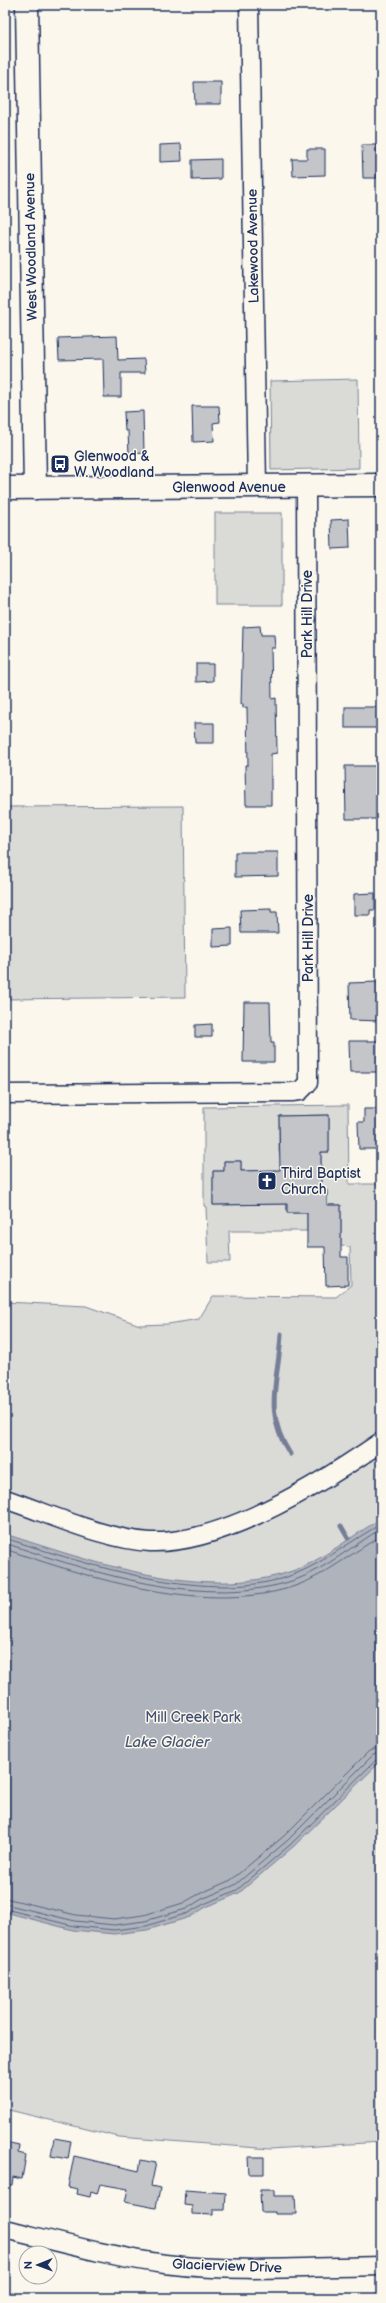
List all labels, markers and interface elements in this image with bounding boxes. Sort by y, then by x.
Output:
street label: West Woodland Avenue [21,173,41,321]
street label: Lakewood Avenue [244,189,262,303]
place label: Glenwood & W. Woodland [74,448,154,481]
bus stop icon: Glenwood & W. Woodland [49,453,71,475]
street label: Glenwood Avenue [172,479,286,496]
street label: Park Hill Drive [299,570,316,658]
street label: Park Hill Drive [300,894,317,982]
place label: Third Baptist Church [281,1165,362,1198]
church icon: Third Baptist Church [256,1170,278,1192]
park label: Mill Creek Park [145,1709,241,1726]
water label: Lake Glacier [125,1733,211,1752]
north arrow [18,2245,58,2285]
street label: Glacierview Drive [172,2256,282,2276]
text: N [22,2261,35,2269]

